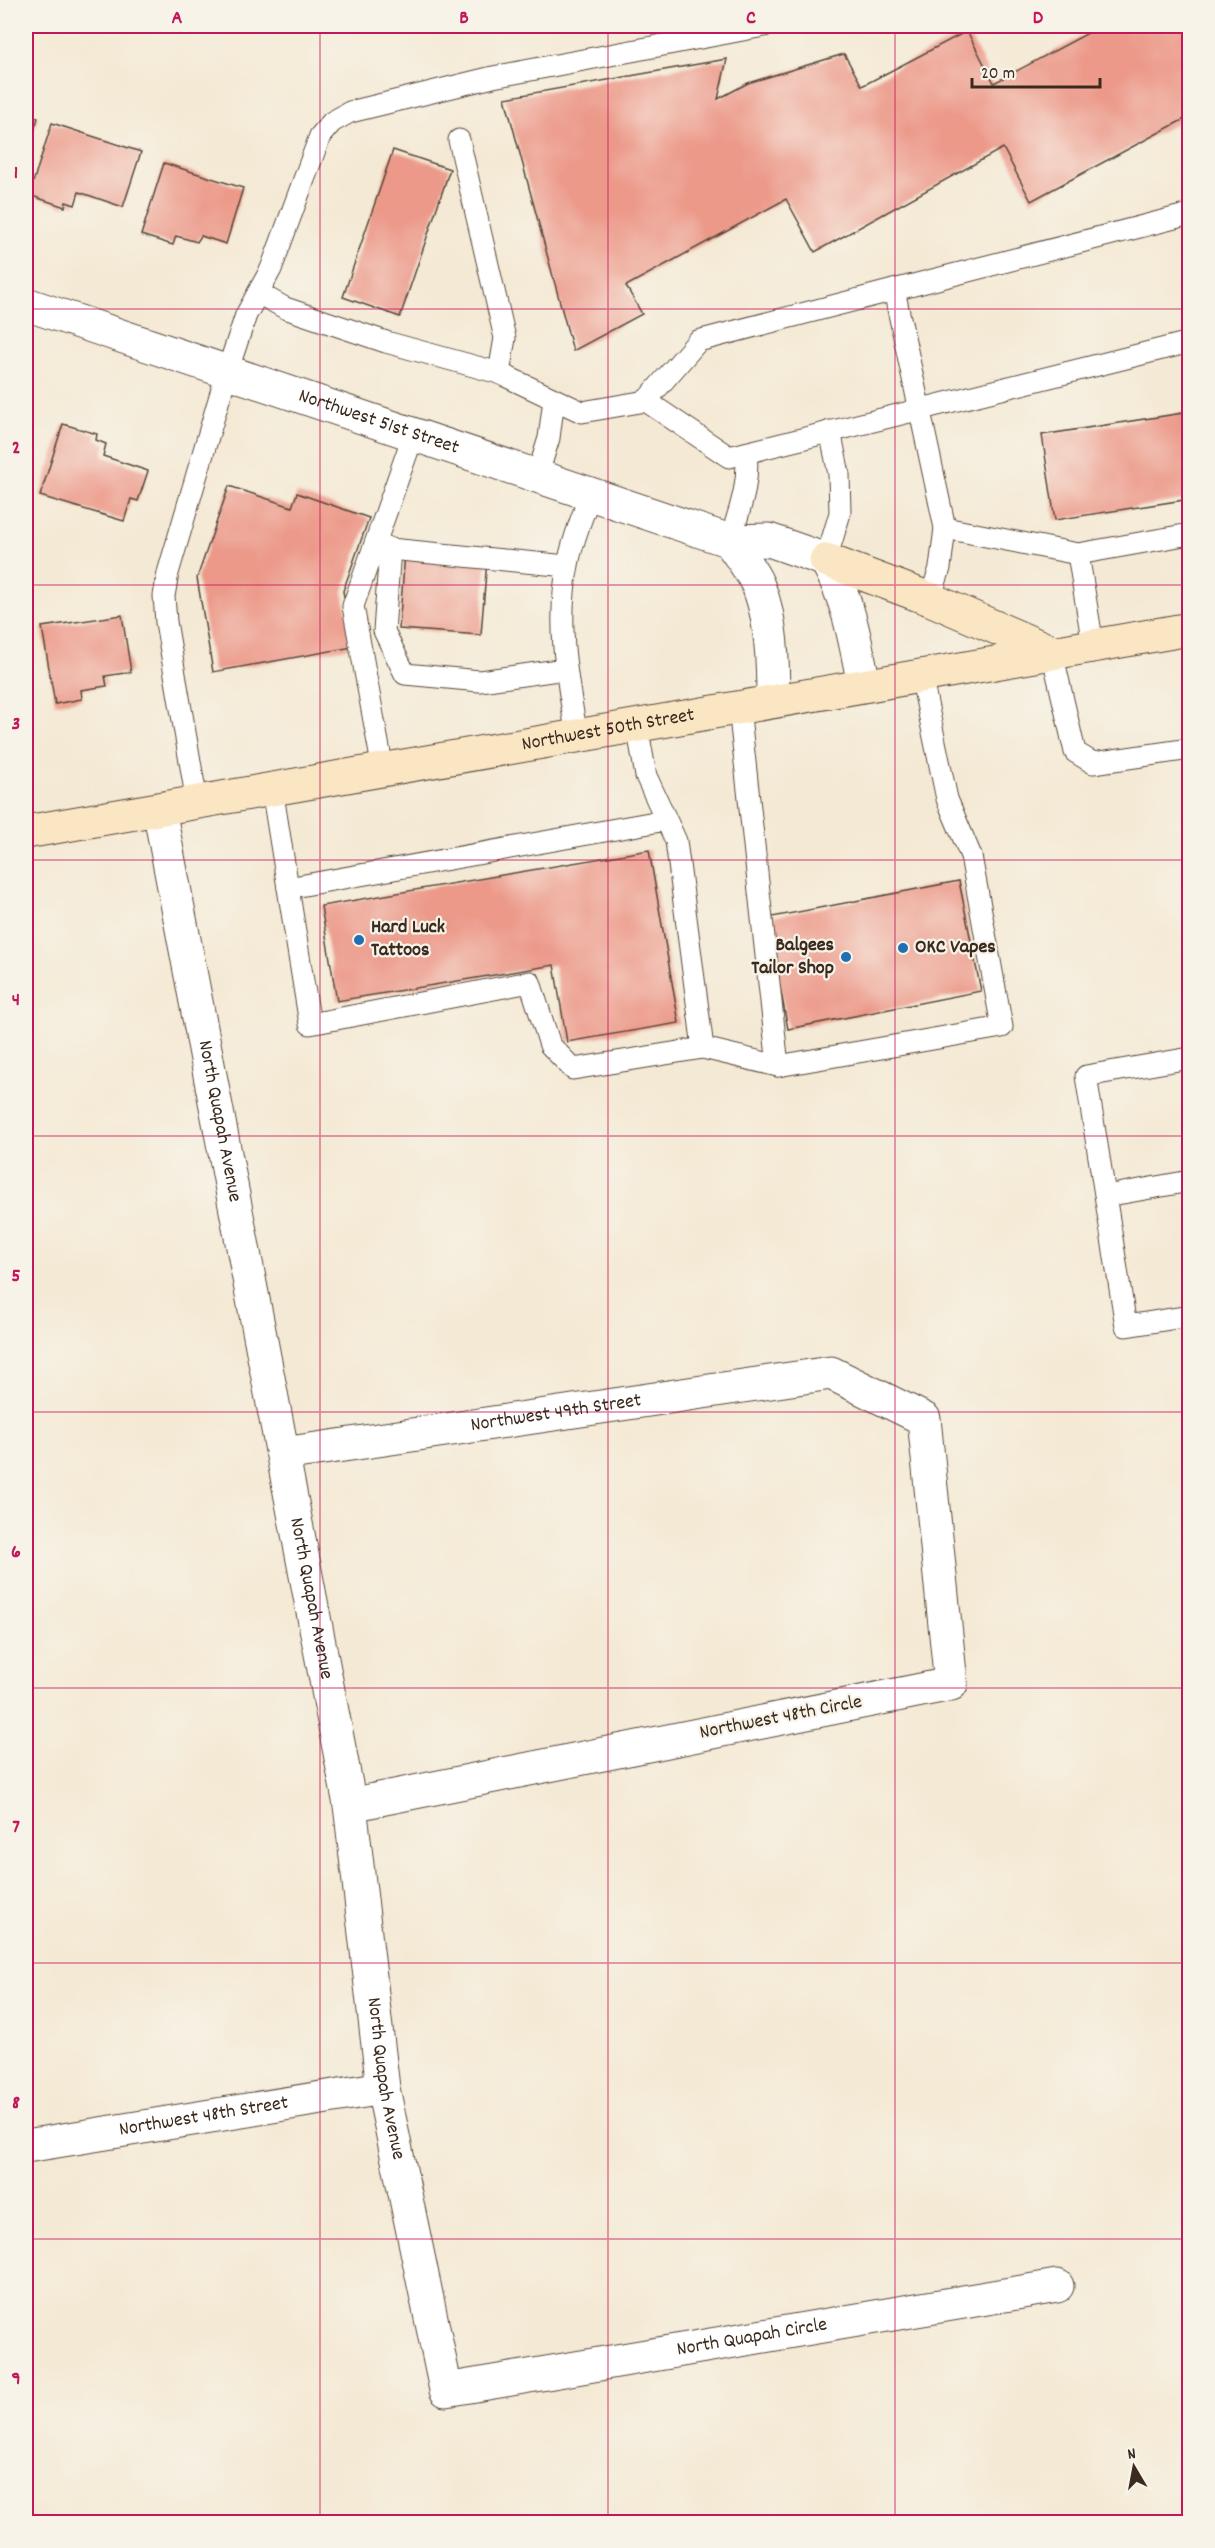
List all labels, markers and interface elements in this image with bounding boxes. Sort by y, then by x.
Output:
text: A [172,5,183,33]
text: B [459,5,469,33]
text: C [746,5,756,33]
text: D [1033,5,1044,33]
scale bar [972,51,1100,89]
text: 20 m [981,62,1015,87]
text: 1 [14,160,18,188]
street label: Northwest 51st Street [295,383,462,463]
text: 2 [12,435,20,463]
street label: Northwest 50th Street [520,702,697,759]
text: 3 [12,711,20,739]
place label: Hard Luck Tattoos [371,914,445,965]
place label: Balgees Tailor Shop [751,932,834,983]
marker: Hard Luck Tattoos [352,933,366,947]
place label: OKC Vapes [915,934,996,962]
marker: OKC Vapes [896,941,910,955]
marker: Balgees Tailor Shop [839,950,853,964]
text: 4 [12,987,20,1015]
street label: North Quapah Avenue [190,1038,248,1205]
text: 5 [11,1263,21,1291]
street label: Northwest 49th Street [469,1387,643,1440]
street label: North Quapah Avenue [281,1515,340,1682]
text: 6 [11,1539,21,1567]
street label: Northwest 48th Circle [697,1688,865,1747]
text: 7 [12,1814,20,1842]
street label: North Quapah Avenue [359,1996,412,2163]
text: 8 [12,2090,20,2118]
street label: Northwest 48th Street [117,2090,290,2145]
street label: North Quapah Circle [675,2311,830,2364]
text: 9 [11,2366,21,2394]
north arrow [1104,2437,1164,2497]
text: N [1126,2443,1138,2467]

